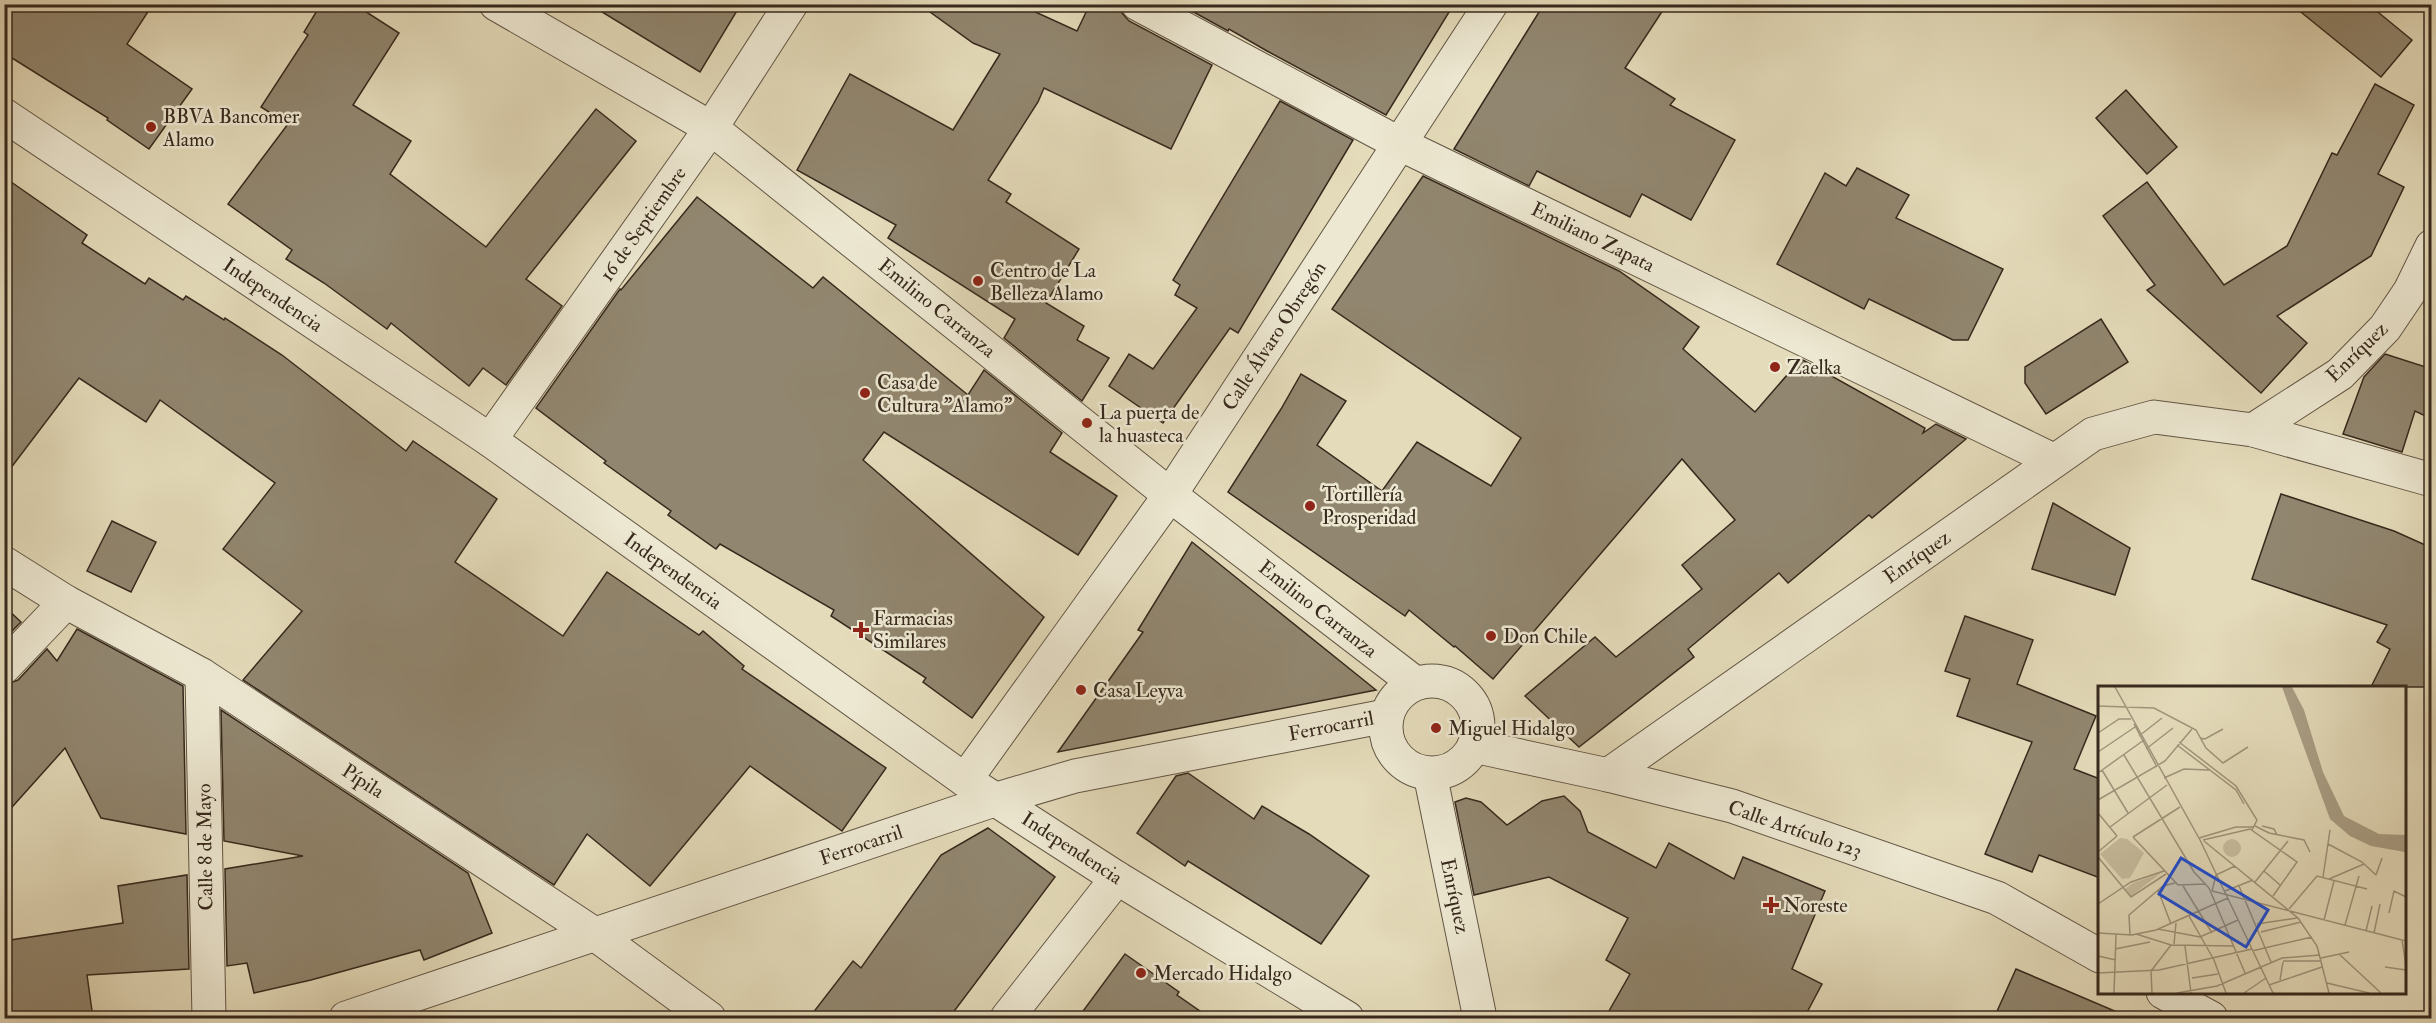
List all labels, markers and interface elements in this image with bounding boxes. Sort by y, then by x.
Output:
place label: BBVA Bancomer Alamo [162,104,300,152]
marker: BBVA Bancomer Alamo [144,120,158,134]
street label: 16 de Septiembre [594,162,693,287]
street label: Emiliano Zapata [1527,196,1660,279]
street label: Independencia [218,252,328,339]
street label: Emilino Carranza [873,253,1001,363]
street label: Calle Álvaro Obregón [1216,256,1332,415]
place label: Centro de La Belleza Alamo [990,258,1103,306]
marker: Centro de La Belleza Alamo [971,274,985,288]
street label: Enríquez [2321,316,2393,387]
place label: Zaelka [1787,355,1842,380]
marker: Zaelka [1768,360,1782,374]
place label: Casa de Cultura "Alamo" [877,370,1012,418]
marker: Casa de Cultura "Alamo" [858,386,872,400]
place label: La puerta de la huasteca [1099,400,1199,448]
marker: La puerta de la huasteca [1080,416,1094,430]
place label: Tortillería Prosperidad [1322,482,1417,531]
marker: Tortillería Prosperidad [1303,499,1317,513]
street label: Enríquez [1879,525,1956,589]
street label: Independencia [618,527,728,616]
street label: Emilino Carranza [1254,555,1383,664]
place label: Farmacias Similares [873,606,953,654]
marker: Farmacias Similares [854,623,868,637]
place label: Don Chile [1503,624,1587,649]
marker: Don Chile [1484,629,1498,643]
place label: Casa Leyva [1093,678,1184,703]
marker: Casa Leyva [1074,683,1088,697]
inset map [2098,686,2406,993]
street label: Ferrocarril [1286,705,1376,747]
place label: Miguel Hidalgo [1448,716,1575,741]
marker: Miguel Hidalgo [1429,721,1443,735]
street label: Pípila [337,758,390,805]
street label: Calle 8 de Mayo [191,783,219,911]
street label: Calle Artículo 123 [1725,794,1865,864]
street label: Independencia [1016,806,1128,891]
street label: Ferrocarril [816,819,906,871]
street label: Enríquez [1435,856,1475,936]
place label: Noreste [1783,893,1848,918]
marker: Noreste [1764,898,1778,912]
place label: Mercado Hidalgo [1153,961,1292,986]
marker: Mercado Hidalgo [1134,966,1148,980]

